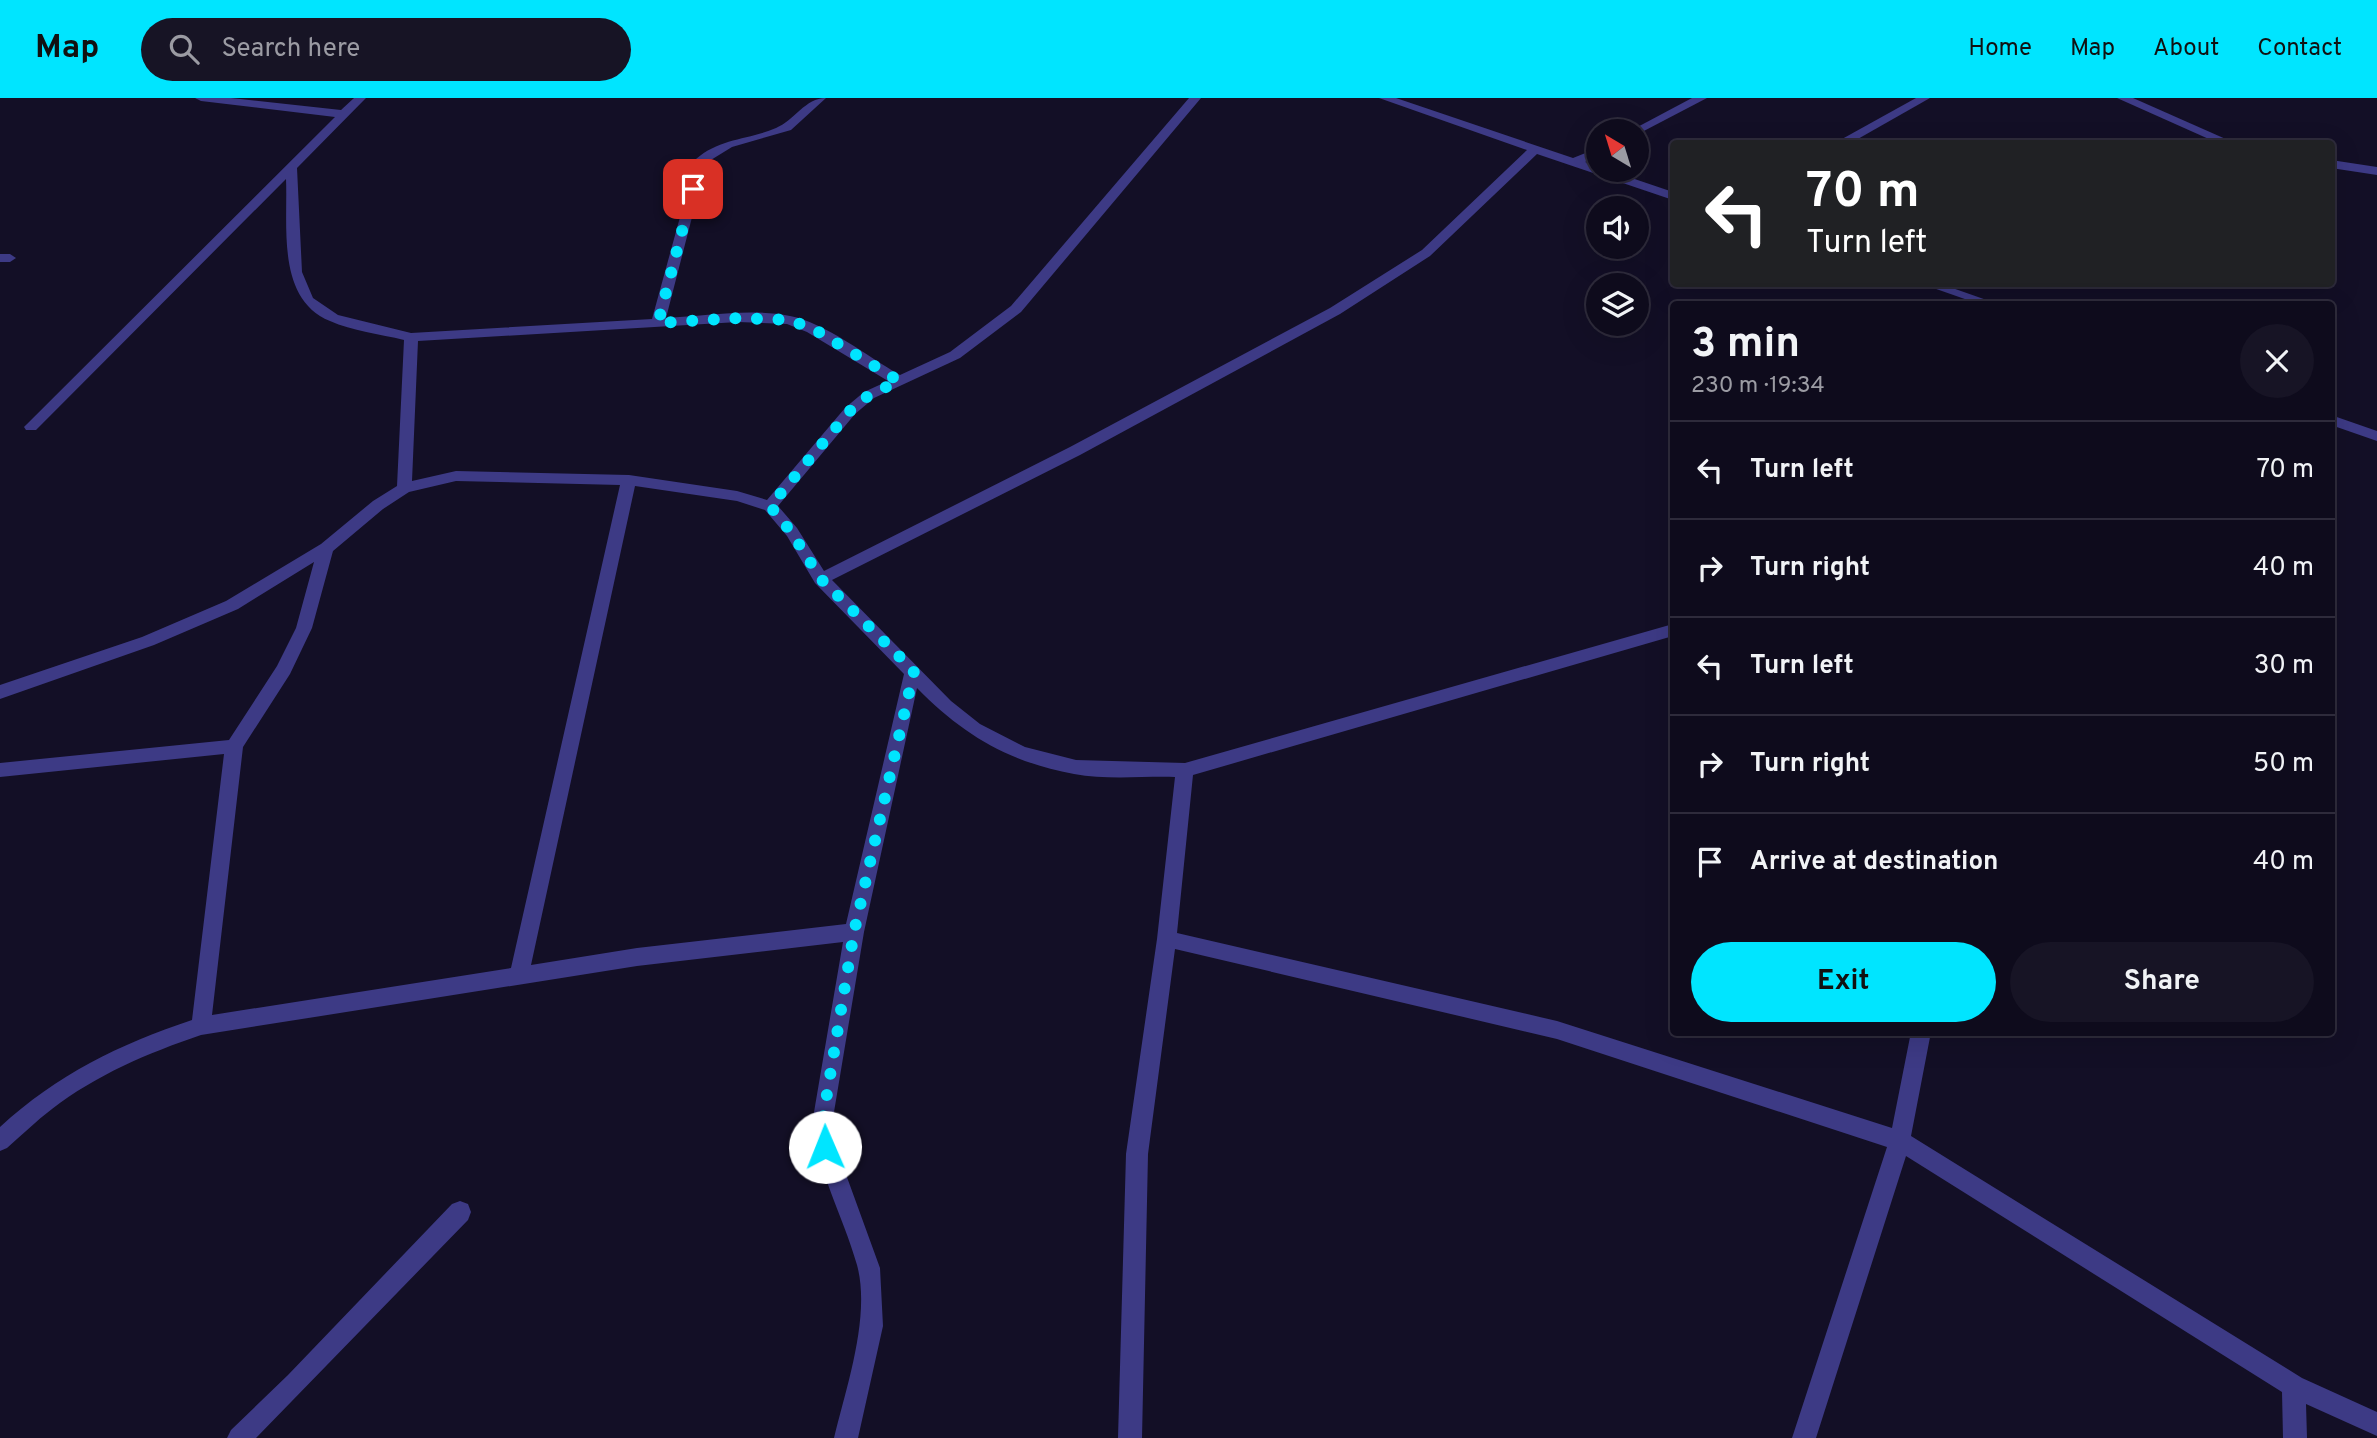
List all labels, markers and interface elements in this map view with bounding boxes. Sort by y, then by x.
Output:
search box [141,18,631,81]
text: Map [35,28,99,70]
icon: search [165,30,203,68]
text: Search here [221,33,360,66]
text: Home [1968,34,2032,64]
text: Map [2070,34,2115,64]
text: About [2153,34,2219,64]
text: Contact [2257,34,2342,64]
north arrow [1586,119,1648,182]
map controls [1586,119,1649,336]
pin [663,159,723,219]
text: 70 m [1806,163,1920,225]
icon: left [1691,168,1782,259]
icon: arrive [674,170,712,208]
button: sound [1586,196,1649,259]
text: Turn left [1806,224,1927,264]
button: layers [1586,273,1649,336]
text: 3 min [1691,319,1800,372]
button: close [2240,324,2314,398]
text: 230 m · 19:34 [1691,372,1825,401]
icon: left [1691,451,1729,489]
text: Turn left [1750,454,1854,487]
text: 70 m [2256,454,2314,487]
icon: right [1691,549,1729,587]
text: Turn right [1750,552,1870,585]
text: 40 m [2253,552,2314,585]
icon: left [1691,647,1729,685]
text: Turn left [1750,650,1854,683]
text: 30 m [2254,650,2314,683]
icon: right [1691,745,1729,783]
text: Turn right [1750,748,1870,781]
text: 50 m [2253,748,2314,781]
icon: arrive [1691,843,1729,881]
text: Arrive at destination [1750,846,1998,879]
text: 40 m [2253,846,2314,879]
button: Exit [1691,942,1996,1022]
button: Share [2010,942,2314,1022]
position arrow [788,1110,862,1184]

